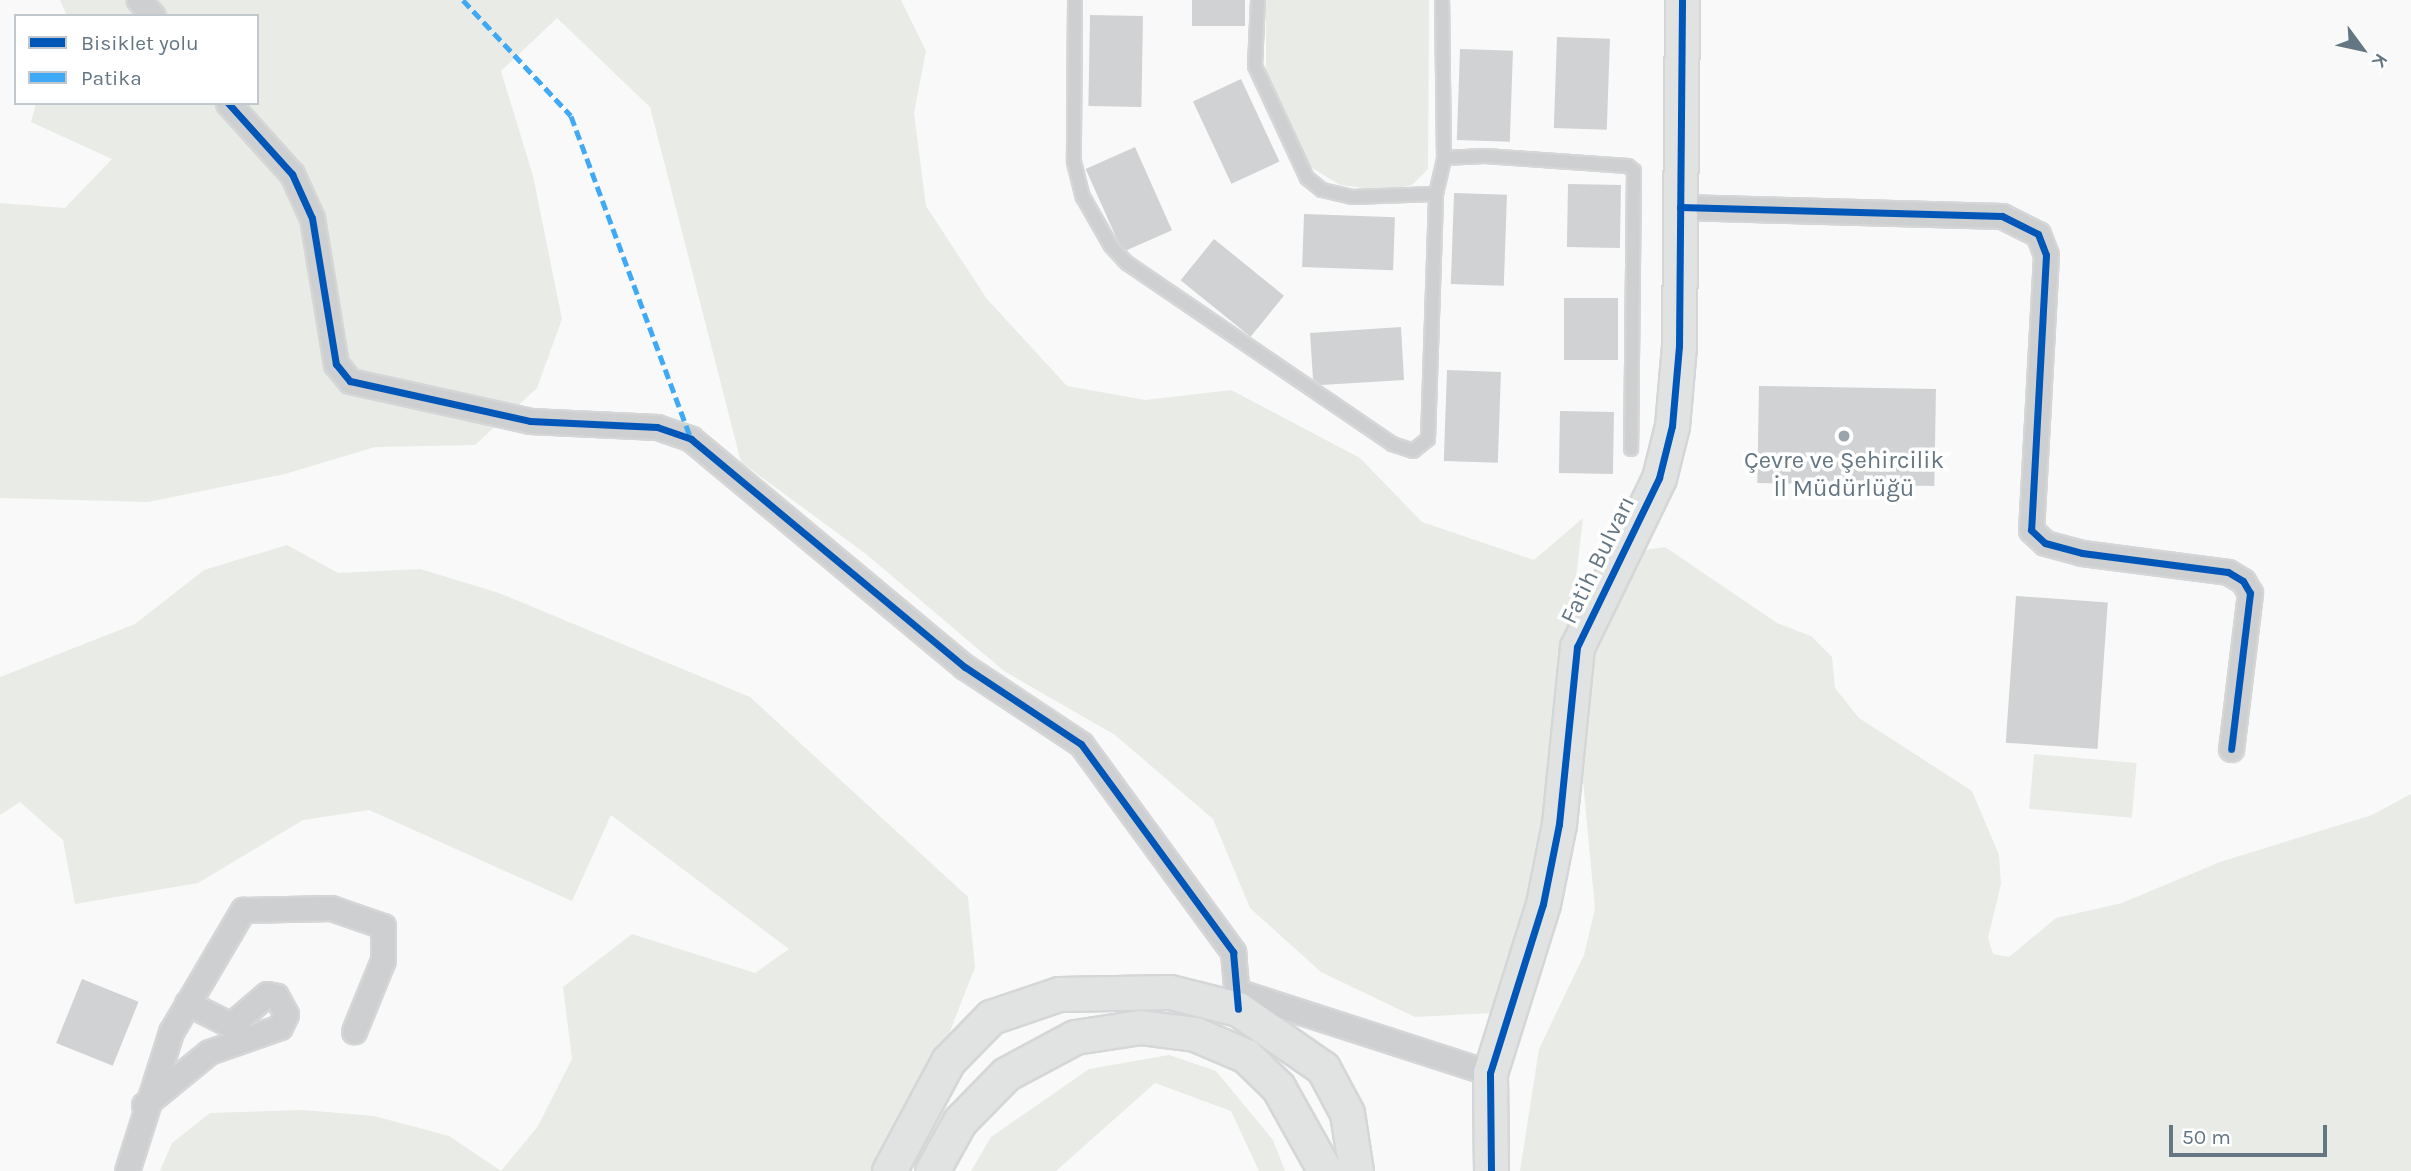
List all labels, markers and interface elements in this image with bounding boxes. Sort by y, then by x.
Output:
legend [14,14,259,105]
north arrow [2327,14,2397,84]
text: Bisiklet yolu [81,31,199,55]
text: K [2367,49,2392,72]
text: Patika [81,66,142,90]
marker: Çevre ve Şehircilik İl Müdürlüğü [1836,428,1852,444]
place label: Çevre ve Şehircilik İl Müdürlüğü [1744,447,1944,503]
street label: Fatih Bulvarı [1555,491,1641,629]
scale bar [2173,1112,2330,1156]
text: 50 m [2182,1125,2231,1149]

